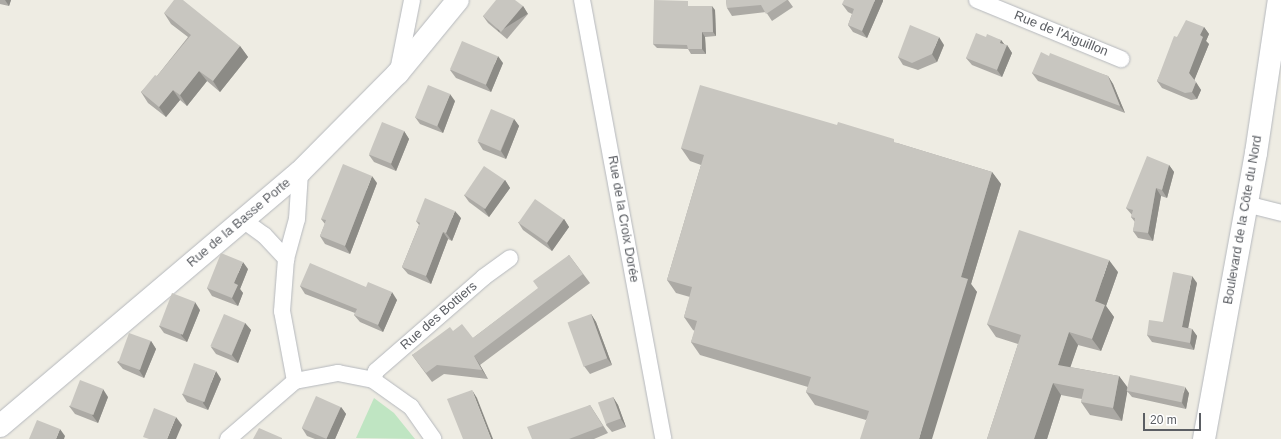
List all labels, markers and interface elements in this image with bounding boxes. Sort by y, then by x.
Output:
street label: Rue de l'Aiguillon [1012,8,1110,60]
street label: Boulevard de la Côte du Nord [1220,134,1266,306]
street label: Rue de la Croix Dorée [604,154,642,284]
street label: Rue de la Basse Porte [184,175,294,271]
street label: Rue des Bottiers [398,279,480,353]
scale bar [1145,405,1203,431]
text: 20 m [1150,413,1177,427]

